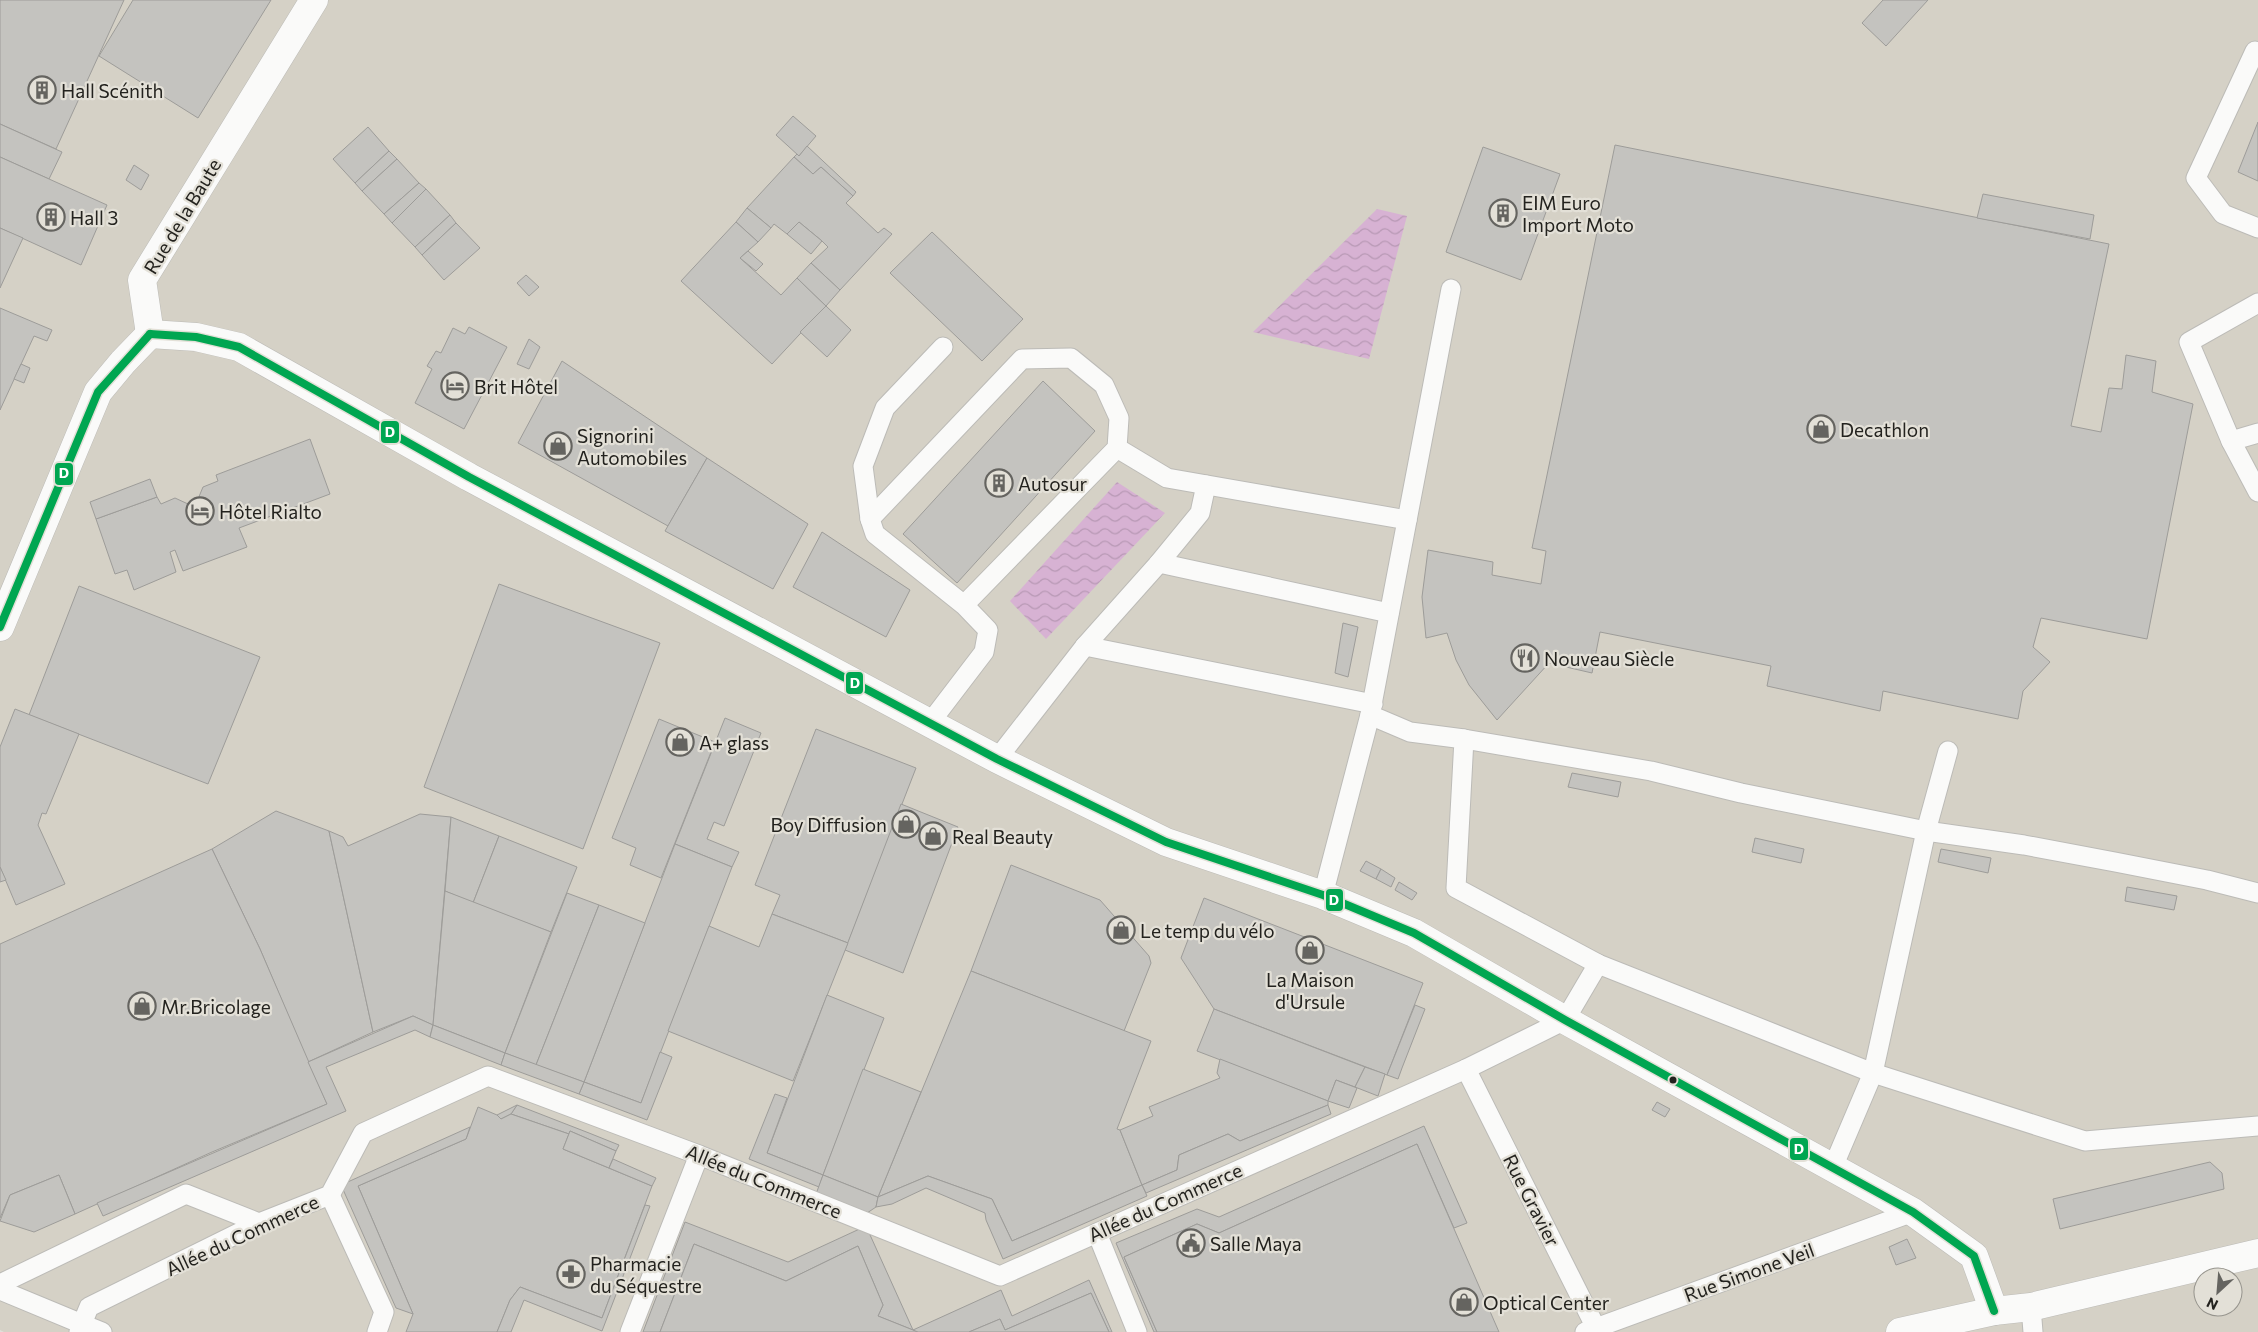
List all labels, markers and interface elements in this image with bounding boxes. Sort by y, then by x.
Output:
building icon: Hall Scénith [27,75,57,105]
place label: Hall Scénith [61,79,163,102]
street label: Rue de la Baute [139,154,225,278]
place label: EIM Euro Import Moto [1522,191,1634,236]
building icon: EIM Euro Import Moto [1488,198,1518,228]
building icon: Hall 3 [36,202,66,232]
place label: Hall 3 [70,206,118,229]
hotel icon: Brit Hôtel [440,371,470,401]
place label: Brit Hôtel [474,375,558,398]
shop icon: Decathlon [1806,414,1836,444]
place label: Decathlon [1840,418,1929,441]
line badge: D [380,420,400,444]
text: D [385,423,395,440]
place label: Signorini Automobiles [577,424,687,469]
shop icon: Signorini Automobiles [543,431,573,461]
line badge: D [54,462,74,486]
text: D [59,464,69,481]
building icon: Autosur [984,468,1014,498]
place label: Autosur [1018,472,1088,495]
hotel icon: Hôtel Rialto [185,496,215,526]
place label: Hôtel Rialto [219,500,322,523]
restaurant icon: Nouveau Siècle [1510,643,1540,673]
place label: Nouveau Siècle [1544,647,1674,670]
line badge: D [845,671,864,695]
text: D [850,674,860,691]
shop icon: A+ glass [665,727,695,757]
place label: A+ glass [699,731,769,754]
shop icon: Boy Diffusion [891,809,921,839]
place label: Boy Diffusion [770,813,887,836]
shop icon: Real Beauty [918,821,948,851]
place label: Real Beauty [952,825,1053,848]
line badge: D [1325,888,1344,912]
text: D [1329,891,1339,908]
shop icon: Le temp du vélo [1106,915,1136,945]
place label: Le temp du vélo [1140,919,1275,942]
shop icon: La Maison d'Ursule [1295,935,1325,965]
place label: La Maison d'Ursule [1266,968,1354,1013]
shop icon: Mr.Bricolage [127,991,157,1021]
place label: Mr.Bricolage [161,995,271,1018]
unlabelled marker [1668,1075,1678,1085]
line badge: D [1789,1137,1809,1161]
street label: Allée du Commerce [683,1139,845,1223]
text: D [1794,1140,1804,1157]
street label: Rue Gravier [1499,1150,1565,1250]
street label: Allée du Commerce [1085,1158,1245,1246]
street label: Allée du Commerce [162,1190,322,1280]
public building icon: Salle Maya [1176,1228,1206,1258]
place label: Salle Maya [1210,1232,1302,1255]
street label: Rue Simone Veil [1681,1238,1817,1306]
place label: Pharmacie du Séquestre [590,1252,702,1297]
pharmacy icon: Pharmacie du Séquestre [556,1259,586,1289]
north arrow [2193,1267,2243,1317]
shop icon: Optical Center [1449,1287,1479,1317]
place label: Optical Center [1483,1291,1610,1314]
text: N [2204,1294,2221,1314]

